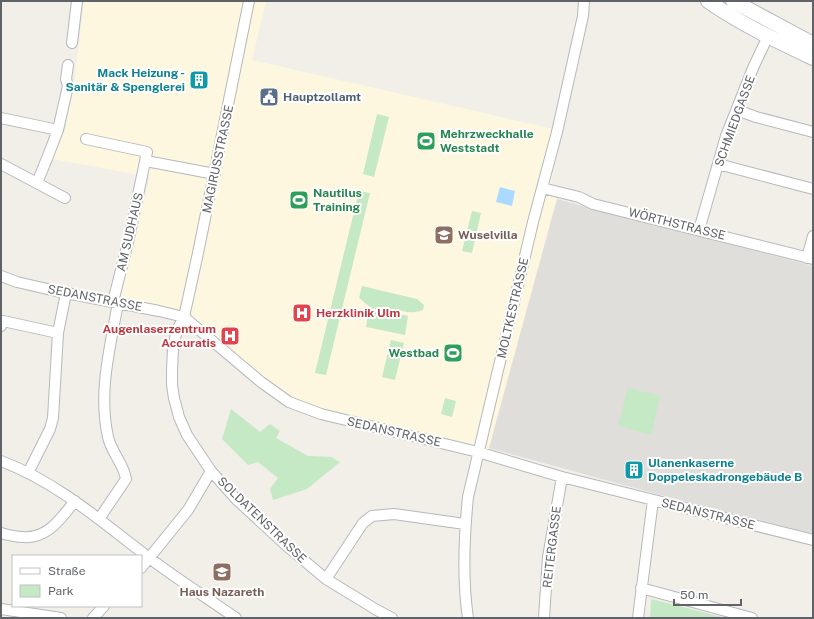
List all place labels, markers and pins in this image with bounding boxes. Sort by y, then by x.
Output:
place label: Mack Heizung - Sanitär & Spenglerei [65,66,185,94]
building icon: Mack Heizung - Sanitär & Spenglerei [188,69,210,91]
public building icon: Hauptzollamt [258,86,280,108]
place label: Hauptzollamt [283,90,361,104]
place label: Mehrzweckhalle Weststadt [440,127,534,155]
sports icon: Mehrzweckhalle Weststadt [415,130,437,152]
place label: Nautilus Training [313,186,362,214]
sports icon: Nautilus Training [288,189,310,211]
school or university icon: Wuselvilla [433,224,455,246]
place label: Wuselvilla [458,228,518,242]
hospital icon: Herzklinik Ulm [291,302,313,324]
place label: Herzklinik Ulm [316,306,401,320]
place label: Augenlaserzentrum Accuratis [102,322,216,350]
hospital icon: Augenlaserzentrum Accuratis [219,325,241,347]
sports icon: Westbad [442,342,464,364]
place label: Westbad [388,346,439,360]
place label: Ulanenkaserne Doppeleskadrongebäude B [648,456,802,484]
building icon: Ulanenkaserne Doppeleskadrongebäude B [623,459,645,481]
school or university icon: Haus Nazareth [211,561,233,583]
place label: Haus Nazareth [180,585,264,599]

